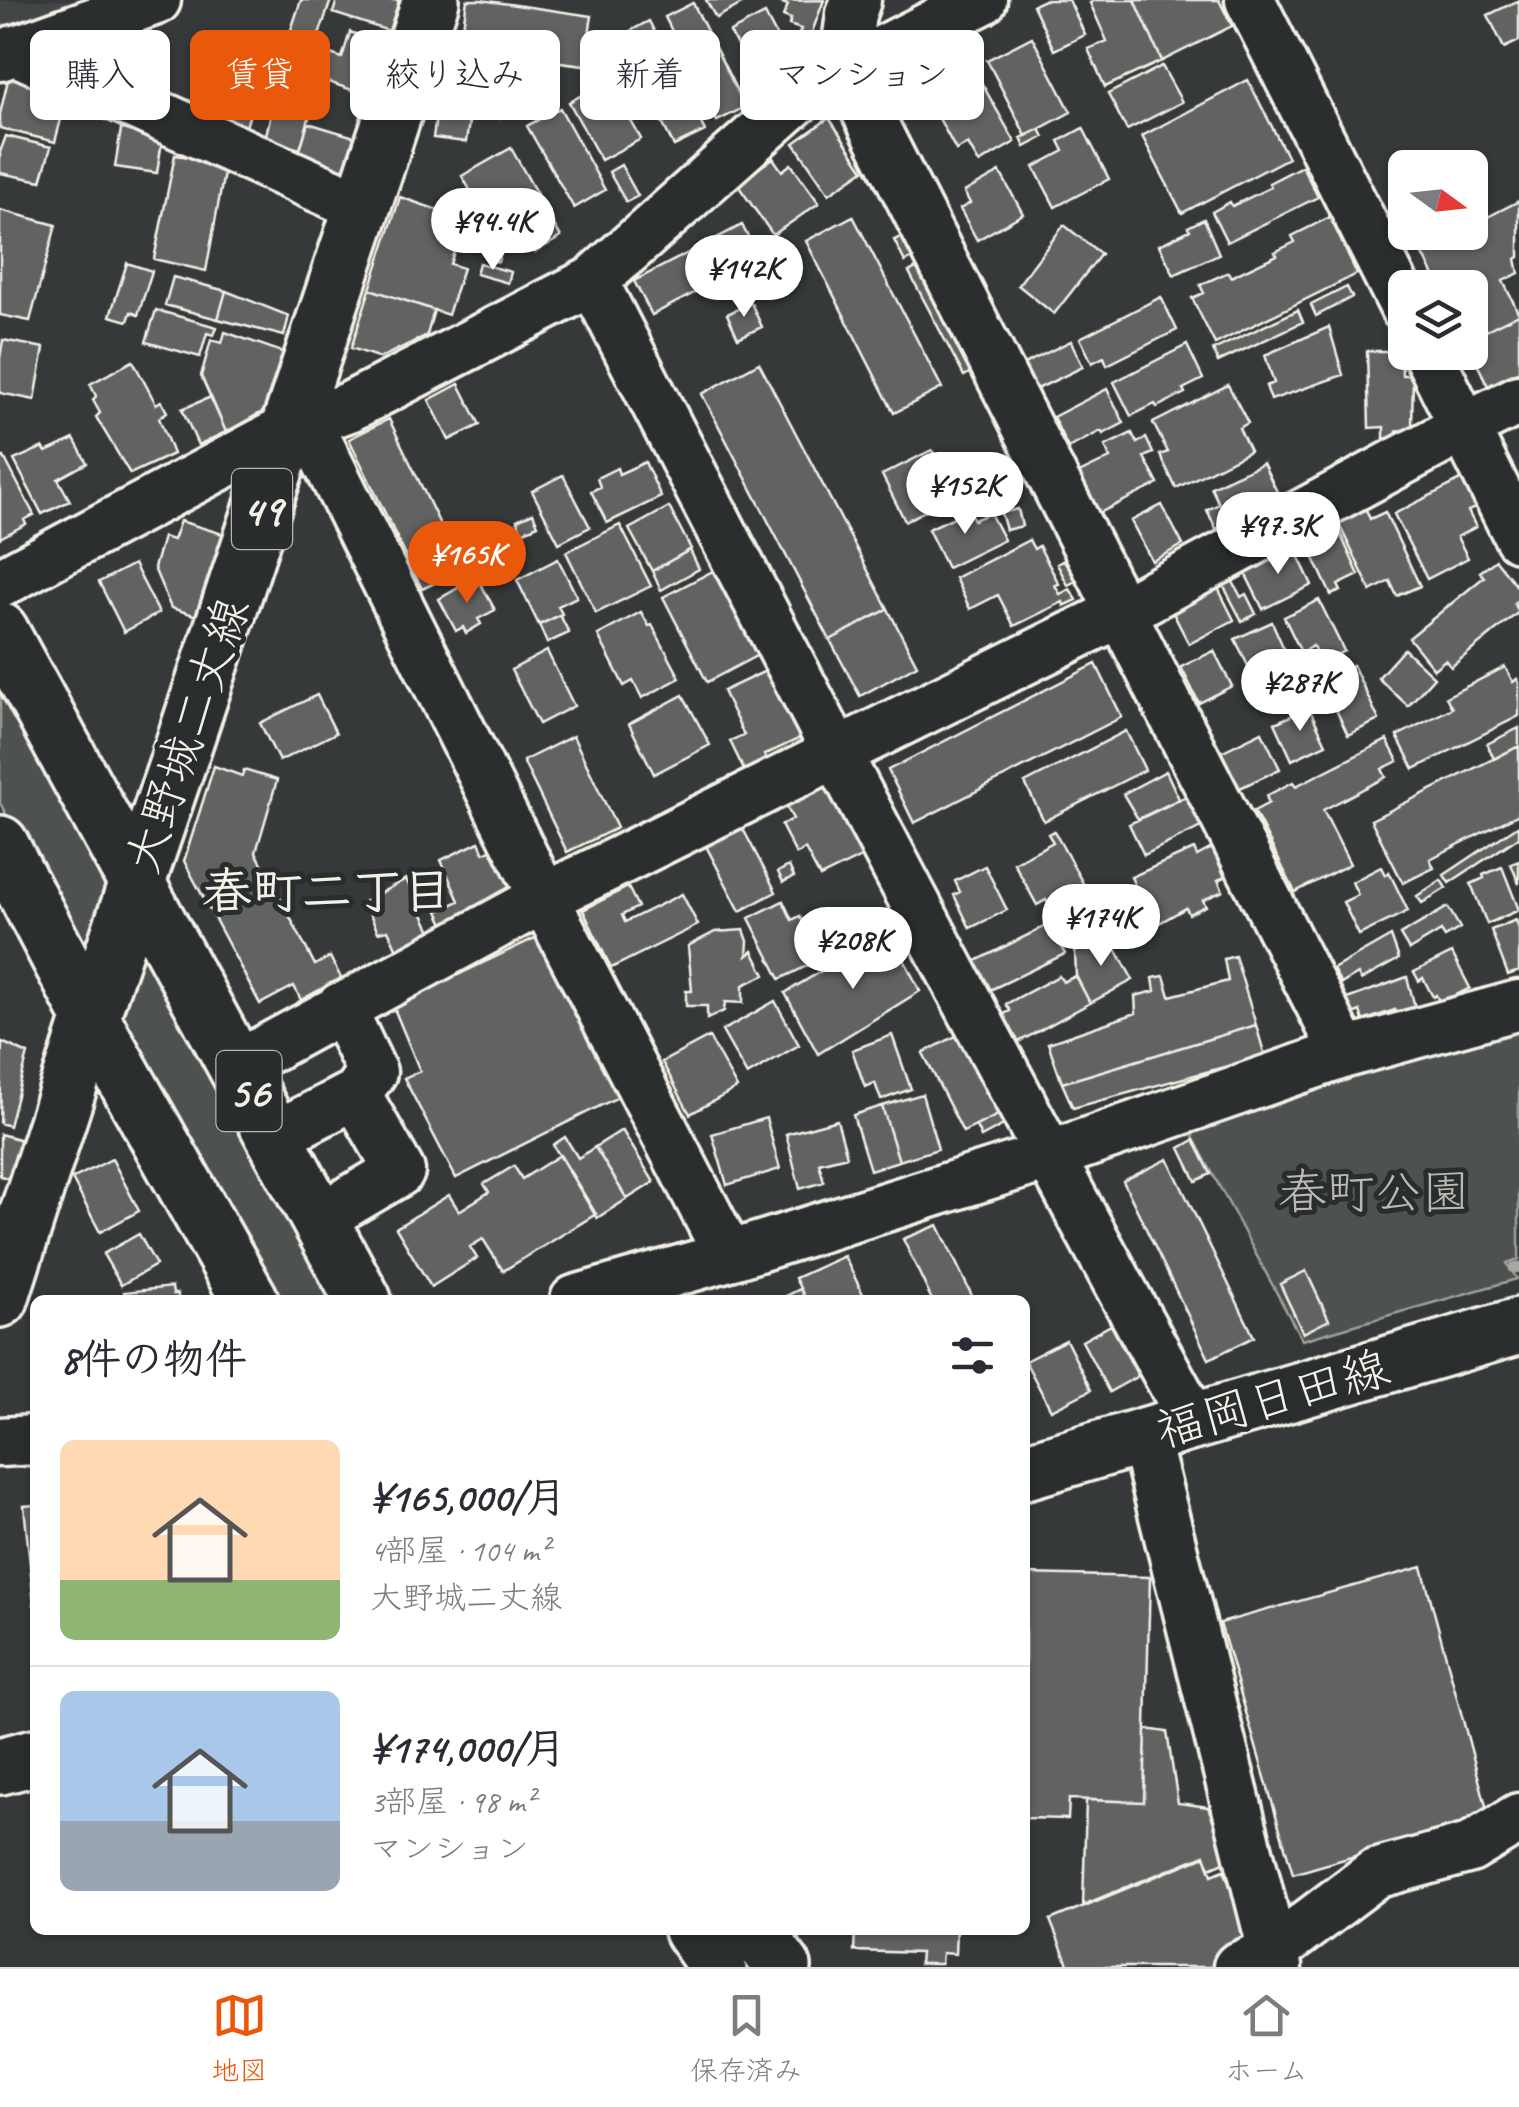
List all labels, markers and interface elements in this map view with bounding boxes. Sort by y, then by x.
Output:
chip: 購入 [30,30,170,120]
chip: 賃貸 [190,30,330,120]
chip: 絞り込み [350,30,560,120]
chip: 新着 [580,30,720,120]
chip: マンション [740,30,984,120]
north arrow [1388,150,1488,250]
map controls [1388,150,1488,370]
pin: ¥94.4K [412,188,574,273]
text: ¥94.4K [453,200,533,241]
pin: ¥142K [674,235,814,320]
text: ¥142K [707,247,781,288]
button: layers [1388,270,1488,370]
pin: ¥152K [895,452,1035,537]
text: ¥152K [928,464,1002,505]
road number: 49 [232,469,292,549]
pin: ¥97.3K [1197,492,1359,577]
text: ¥97.3K [1238,504,1318,545]
pin: ¥165K [397,521,537,606]
text: ¥165K [430,533,504,574]
street label: 大野城二丈線 [112,589,262,881]
pin: ¥287K [1230,649,1370,734]
text: ¥287K [1263,661,1337,702]
district label: 春町二丁目 [202,860,452,923]
pin: ¥174K [1031,884,1171,969]
text: ¥174K [1064,896,1138,937]
pin: ¥208K [783,907,923,992]
text: ¥208K [816,919,890,960]
road number: 56 [216,1051,282,1131]
park label: 春町公園 [1278,1162,1470,1222]
icon: filters [945,1328,1000,1383]
text: 8件の物件 [60,1333,247,1386]
street label: 福岡日田線 [1149,1337,1396,1461]
text: ¥165,000/月 [370,1471,567,1524]
icon: home [140,1480,260,1600]
text: 4部屋 · 104 m² [370,1530,549,1571]
text: 大野城二丈線 [370,1577,562,1618]
text: ¥174,000/月 [370,1722,566,1775]
icon: home [140,1731,260,1851]
text: 3部屋 · 98 m² [370,1781,535,1822]
text: マンション [370,1828,529,1869]
tab: 地図 [211,1988,267,2088]
tab: 保存済み [690,1988,802,2088]
tab: ホーム [1225,1988,1308,2088]

